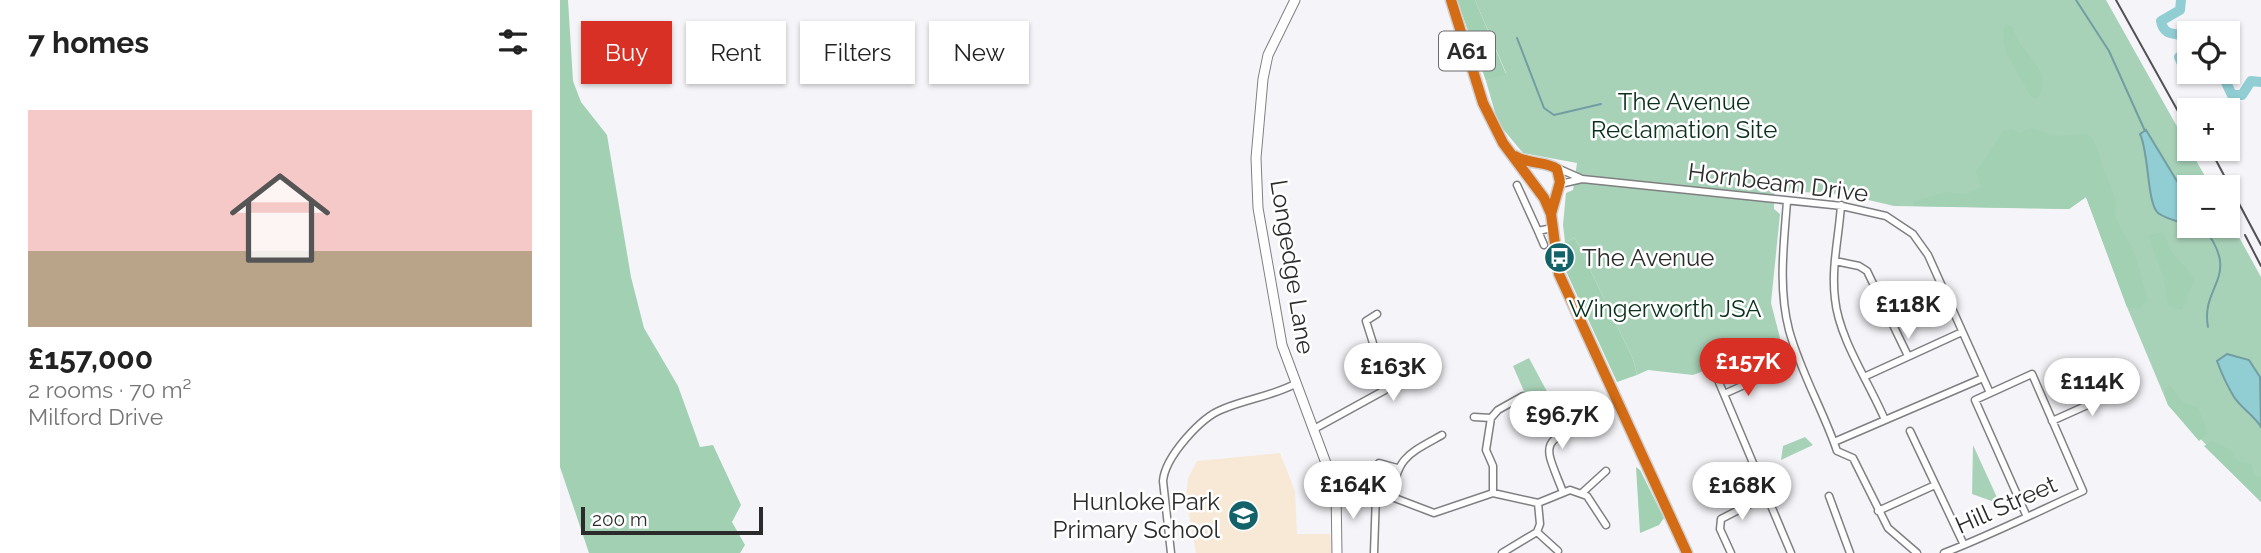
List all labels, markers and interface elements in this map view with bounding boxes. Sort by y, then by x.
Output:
chip: Buy [581,21,672,84]
chip: Rent [686,21,786,84]
chip: Filters [800,21,915,84]
chip: New [929,21,1029,84]
map controls [2177,21,2240,238]
button: locate [2177,21,2240,84]
icon: filters [494,23,532,61]
text: 7 homes [28,25,149,60]
road number: A61 [1439,32,1495,70]
park label: The Avenue Reclamation Site [1591,87,1777,144]
button: + [2177,98,2240,161]
icon: home [217,155,343,281]
street label: Hornbeam Drive [1686,157,1870,208]
button: − [2177,175,2240,238]
street label: Longedge Lane [1264,178,1321,356]
bus stop icon: The Avenue [1542,241,1576,275]
place label: The Avenue [1582,243,1714,272]
pin: £118K [1859,282,1957,341]
text: £118K [1876,290,1940,317]
park label: Wingerworth JSA [1569,294,1761,323]
pin: £157K [1699,338,1797,398]
text: £157,000 [28,341,153,376]
pin: £163K [1344,344,1442,403]
text: £157K [1716,347,1780,374]
text: £163K [1360,352,1426,379]
pin: £114K [2043,358,2141,418]
text: £114K [2060,367,2124,394]
text: 2 rooms · 70 m² [28,376,191,403]
pin: £96.7K [1505,392,1619,451]
text: £96.7K [1525,400,1599,427]
text: Milford Drive [28,403,163,430]
pin: £164K [1304,462,1402,521]
pin: £168K [1693,462,1791,522]
street label: Hill Street [1951,469,2061,540]
text: £164K [1320,470,1386,497]
text: £168K [1708,471,1776,498]
place label: Hunloke Park Primary School [1053,487,1220,544]
school or university icon: Hunloke Park Primary School [1226,499,1260,533]
scale bar [581,504,763,536]
text: 200 m [592,508,647,530]

